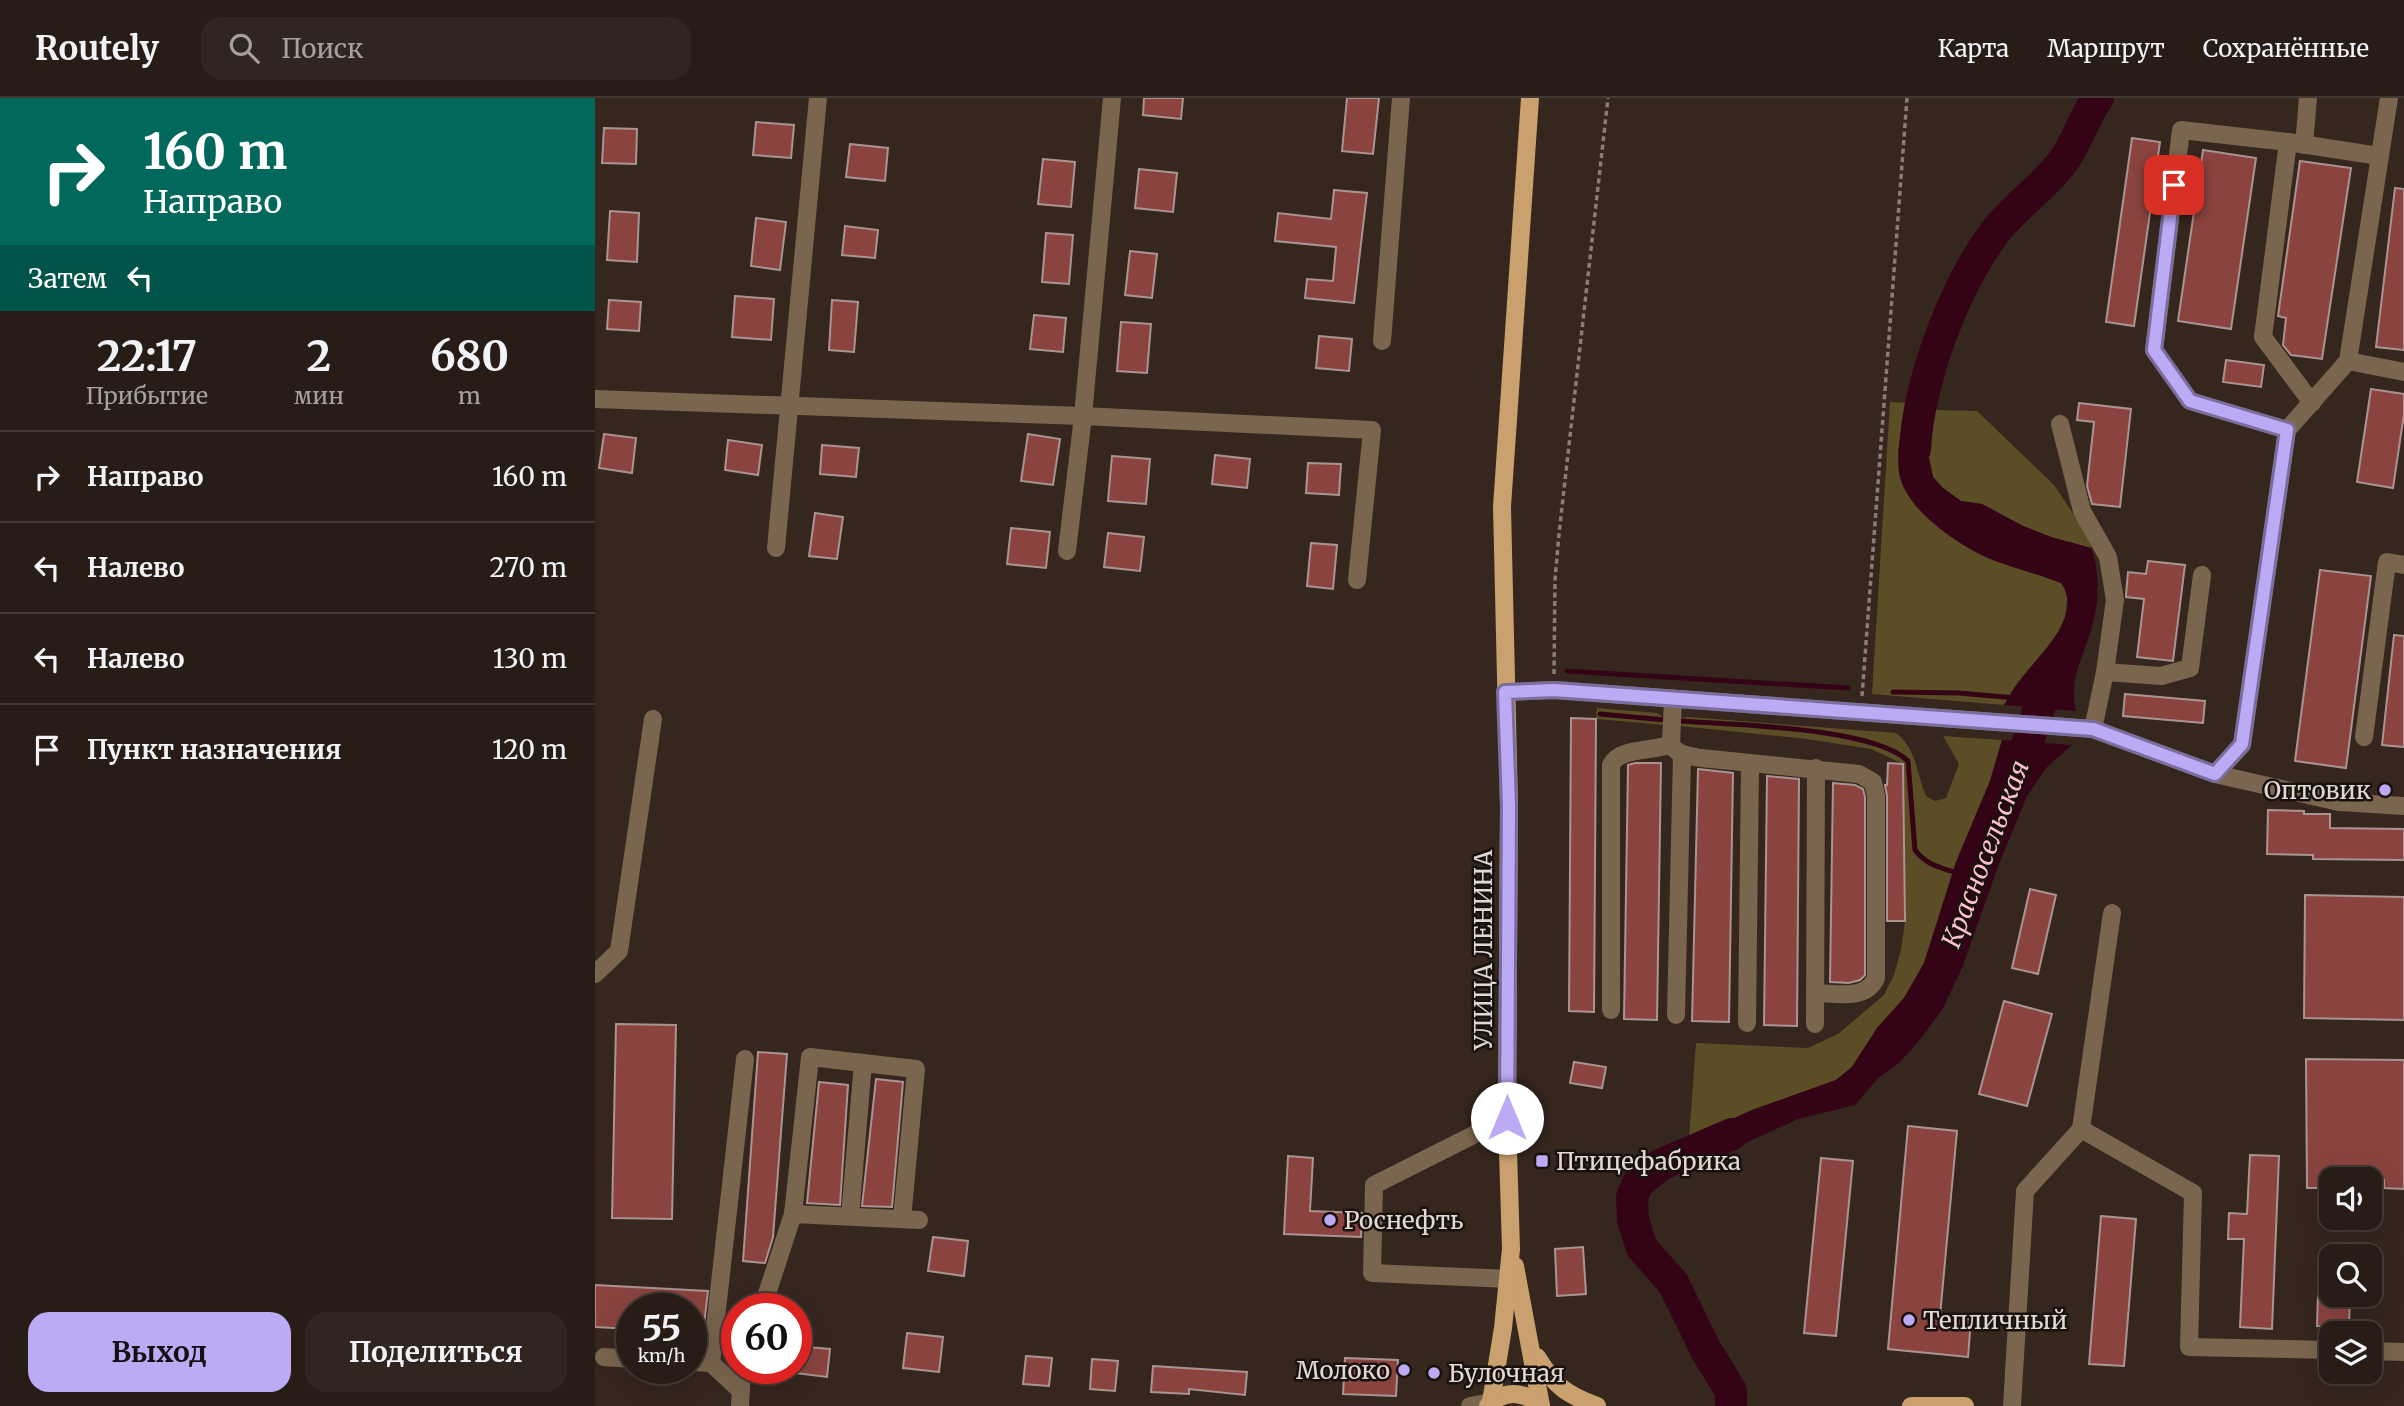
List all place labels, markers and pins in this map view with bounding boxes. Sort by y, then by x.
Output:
pin [2144,155,2204,215]
place label: Оптовик [2264,775,2371,806]
marker: Оптовик [2377,782,2393,798]
place label: Птицефабрика [1556,1146,1741,1177]
marker: Птицефабрика [1534,1153,1550,1169]
place label: Роснефть [1344,1205,1463,1236]
marker: Роснефть [1322,1212,1338,1228]
place label: Тепличный [1923,1305,2067,1336]
marker: Тепличный [1901,1312,1917,1328]
place label: Молоко [1296,1355,1390,1386]
place label: Булочная [1448,1358,1565,1389]
marker: Молоко [1396,1362,1412,1378]
marker: Булочная [1426,1365,1442,1381]

